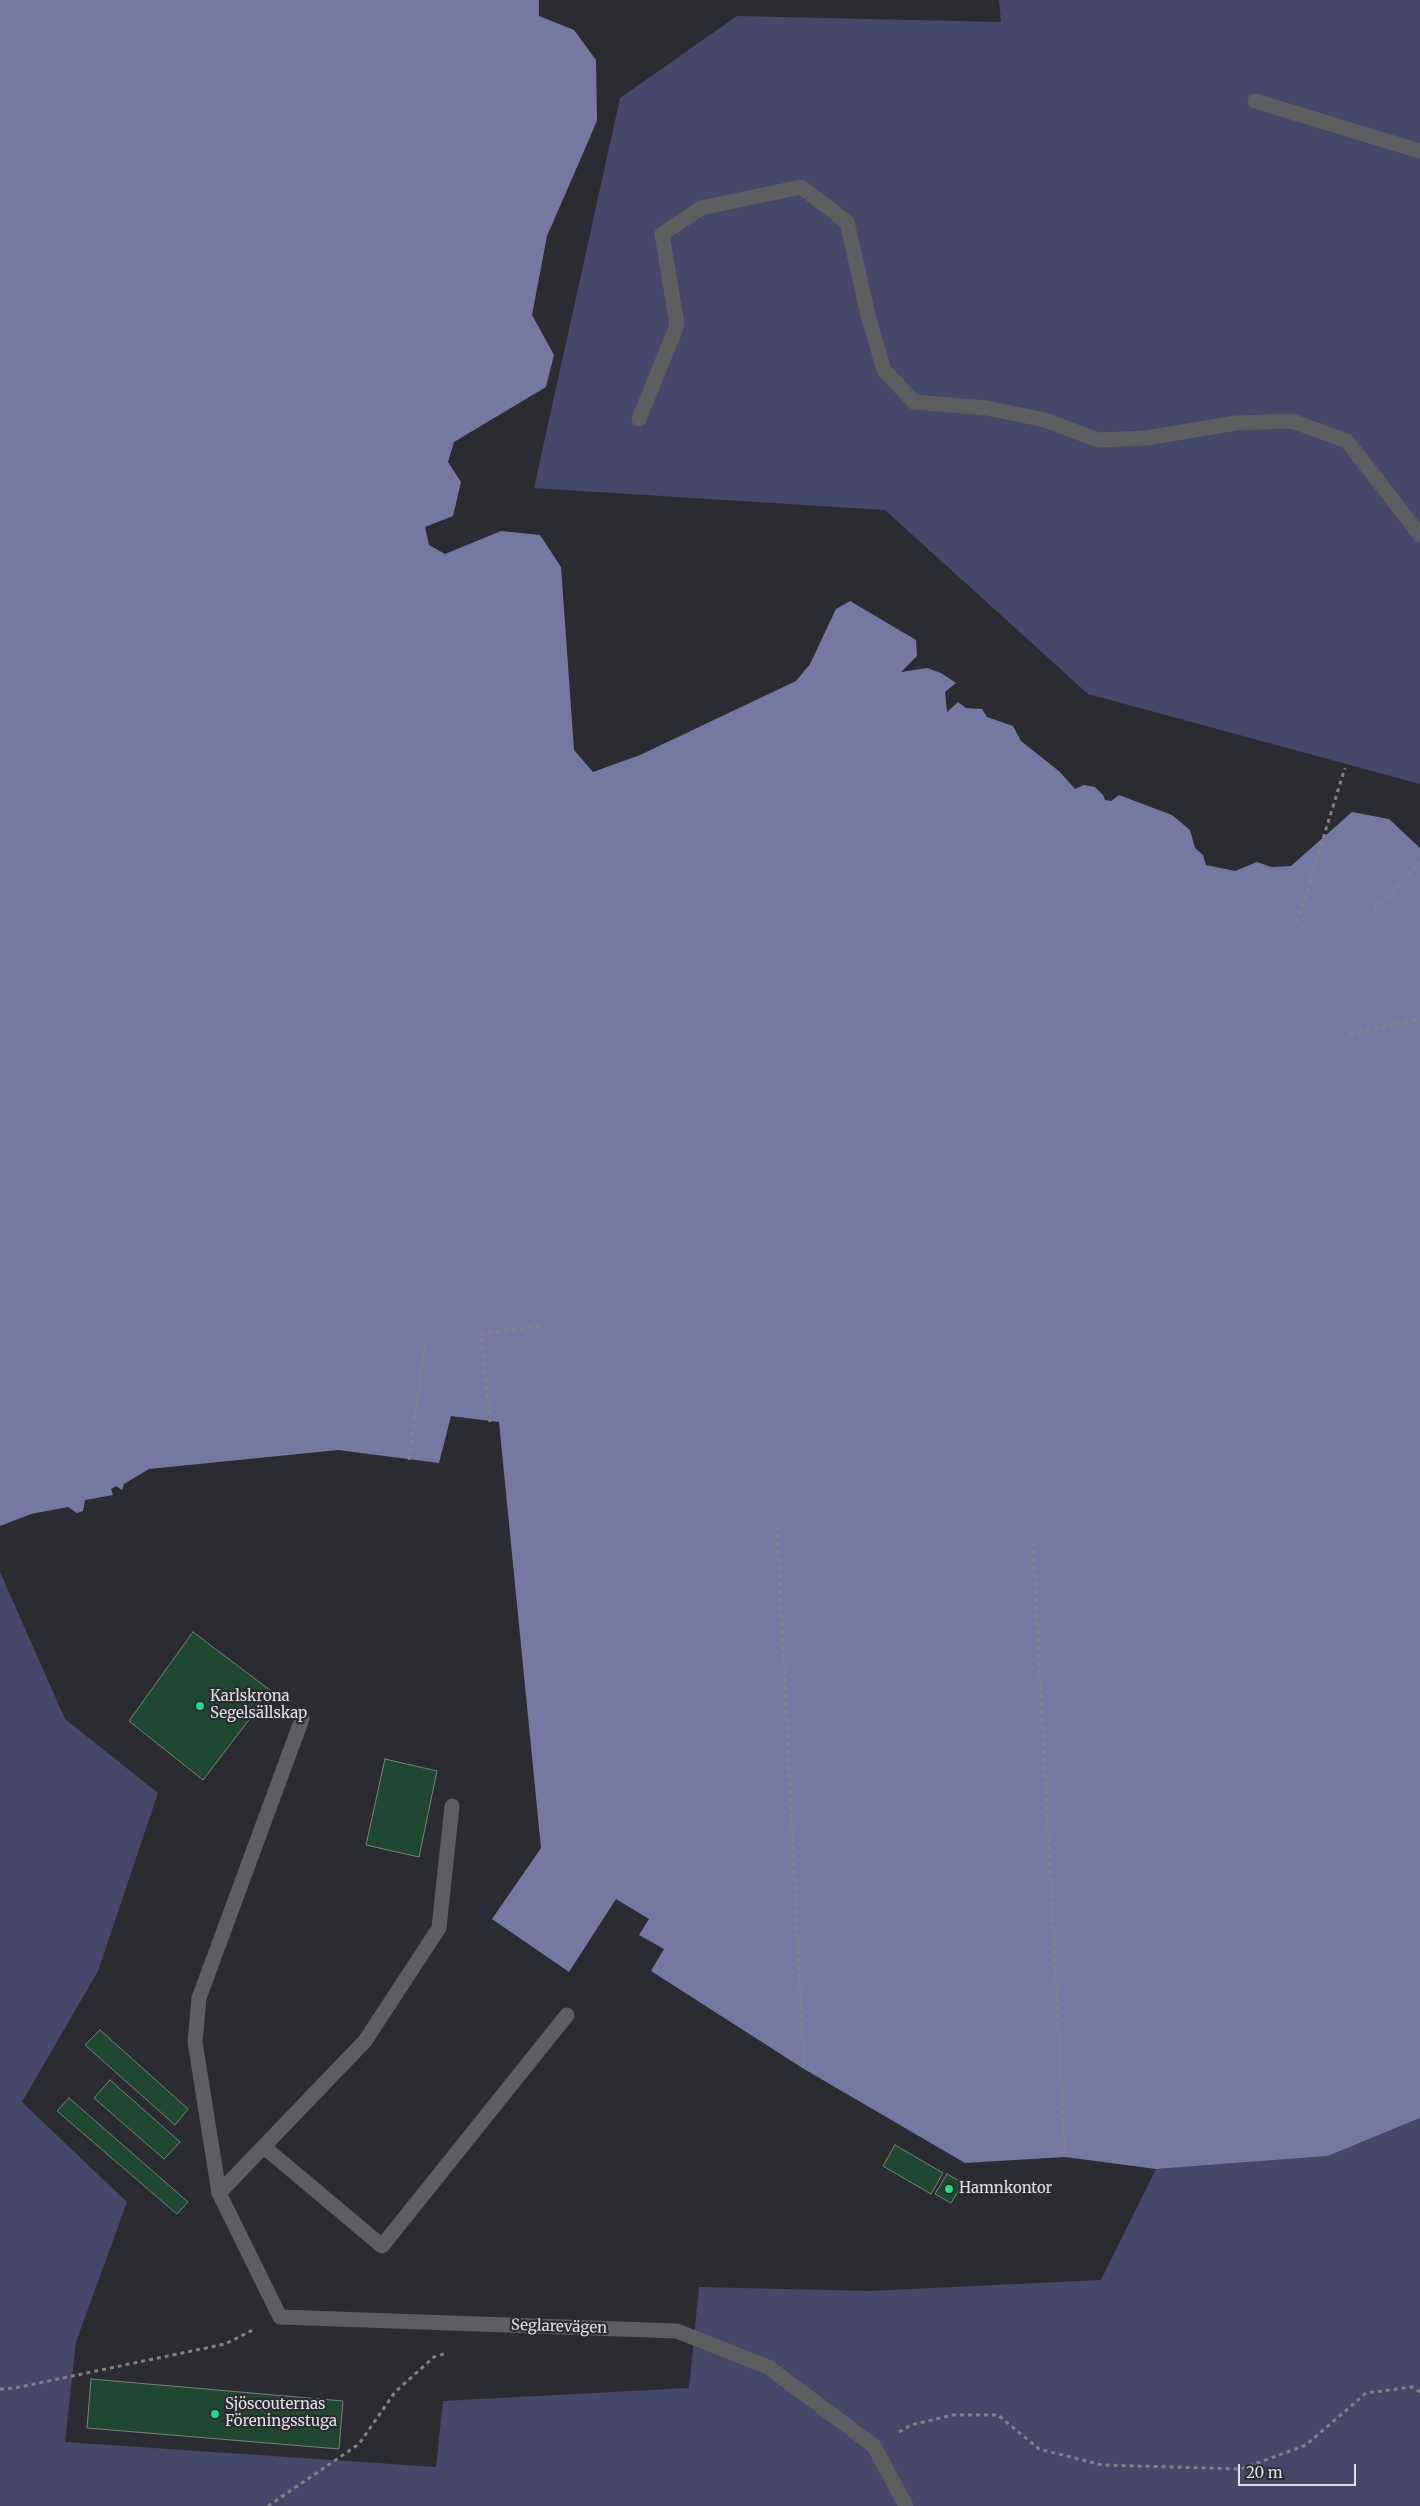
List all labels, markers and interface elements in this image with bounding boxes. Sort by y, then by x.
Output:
place label: Karlskrona Segelsällskap [210,1688,307,1723]
marker: Karlskrona Segelsällskap [194,1700,206,1712]
place label: Hamnkontor [959,2180,1052,2198]
marker: Hamnkontor [943,2183,955,2195]
street label: Seglarevägen [511,2316,607,2338]
place label: Sjöscouternas Föreningsstuga [225,2396,337,2431]
marker: Sjöscouternas Föreningsstuga [209,2408,221,2420]
scale bar [1240,2454,1358,2486]
text: 20 m [1246,2463,1283,2482]

